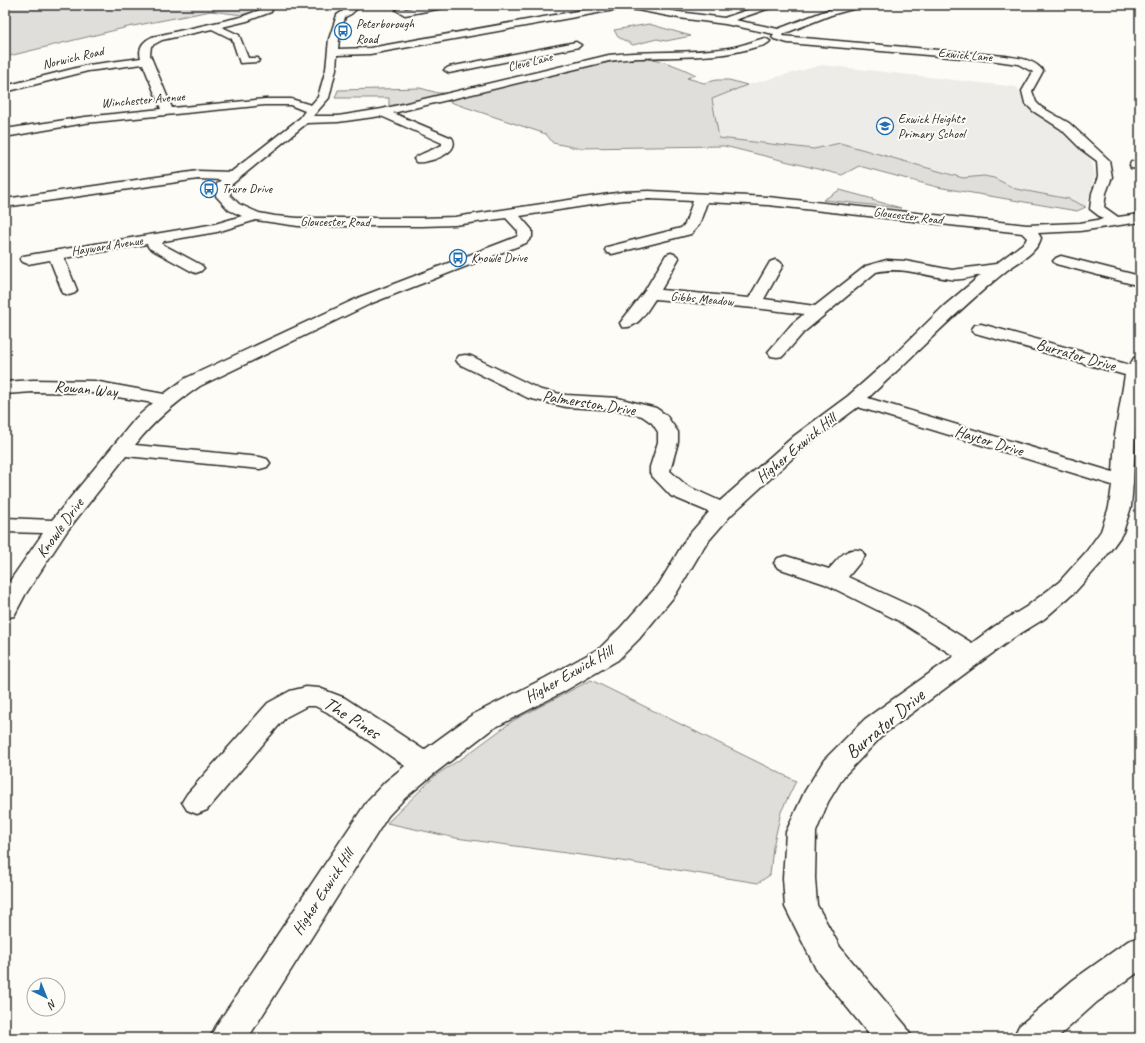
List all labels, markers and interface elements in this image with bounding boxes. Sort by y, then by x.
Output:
place label: Peterborough Road [356,16,414,47]
bus stop icon: Peterborough Road [333,21,353,41]
street label: Norwich Road [41,43,107,73]
street label: Exwick Lane [937,45,993,65]
street label: Cleve Lane [506,49,555,75]
street label: Winchester Avenue [101,88,186,112]
place label: Exwick Heights Primary School [898,111,968,142]
school or university icon: Exwick Heights Primary School [875,116,895,136]
bus stop icon: Truro Drive [199,179,219,199]
place label: Truro Drive [222,181,273,197]
street label: Gloucester Road [873,204,945,228]
street label: Gloucester Road [300,214,372,230]
street label: Hayward Avenue [70,232,145,260]
bus stop icon: Knowle Drive [448,248,468,268]
place label: Knowle Drive [471,250,528,266]
street label: Gibbs Meadow [670,288,735,310]
street label: Burrator Drive [1034,334,1120,376]
street label: Rowan Way [54,376,120,402]
street label: Palmerston Drive [541,386,638,420]
street label: Higher Exwick Hill [752,407,843,487]
street label: Haytor Drive [952,421,1027,461]
street label: Knowle Drive [32,493,89,562]
street label: Higher Exwick Hill [521,639,620,707]
street label: Burrator Drive [840,683,931,764]
street label: The Pines [319,691,386,746]
street label: Higher Exwick Hill [288,842,360,939]
north arrow [26,977,66,1017]
text: N [44,997,60,1013]

